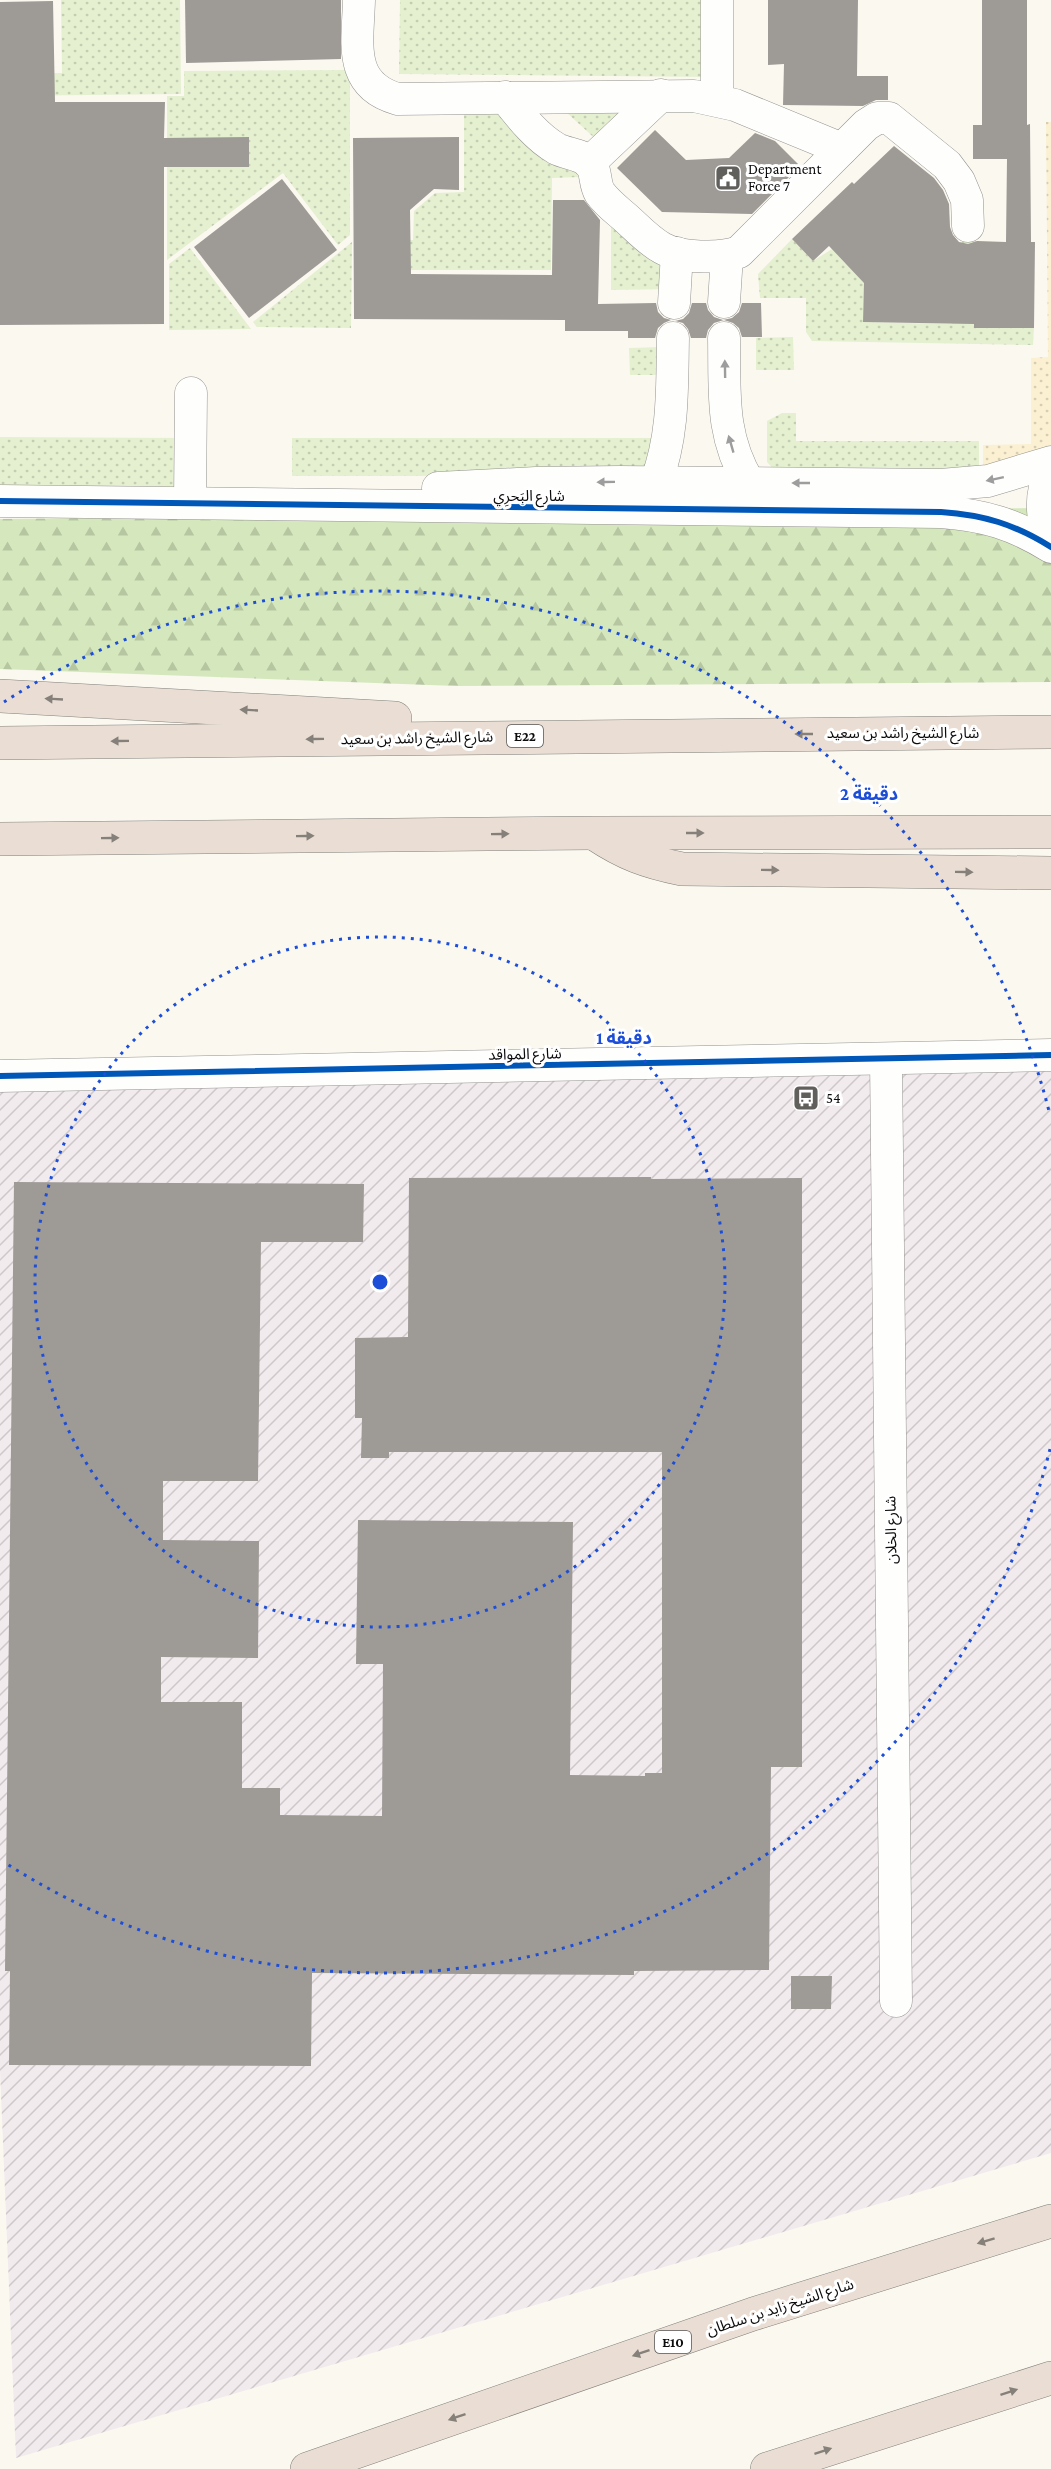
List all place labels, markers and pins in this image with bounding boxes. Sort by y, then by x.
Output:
place label: Department Force 7 [748,161,822,194]
public building icon: Department Force 7 [713,163,743,193]
bus stop icon: 54 [791,1083,821,1113]
place label: 54 [826,1090,841,1106]
centre of rings [370,1272,390,1292]

